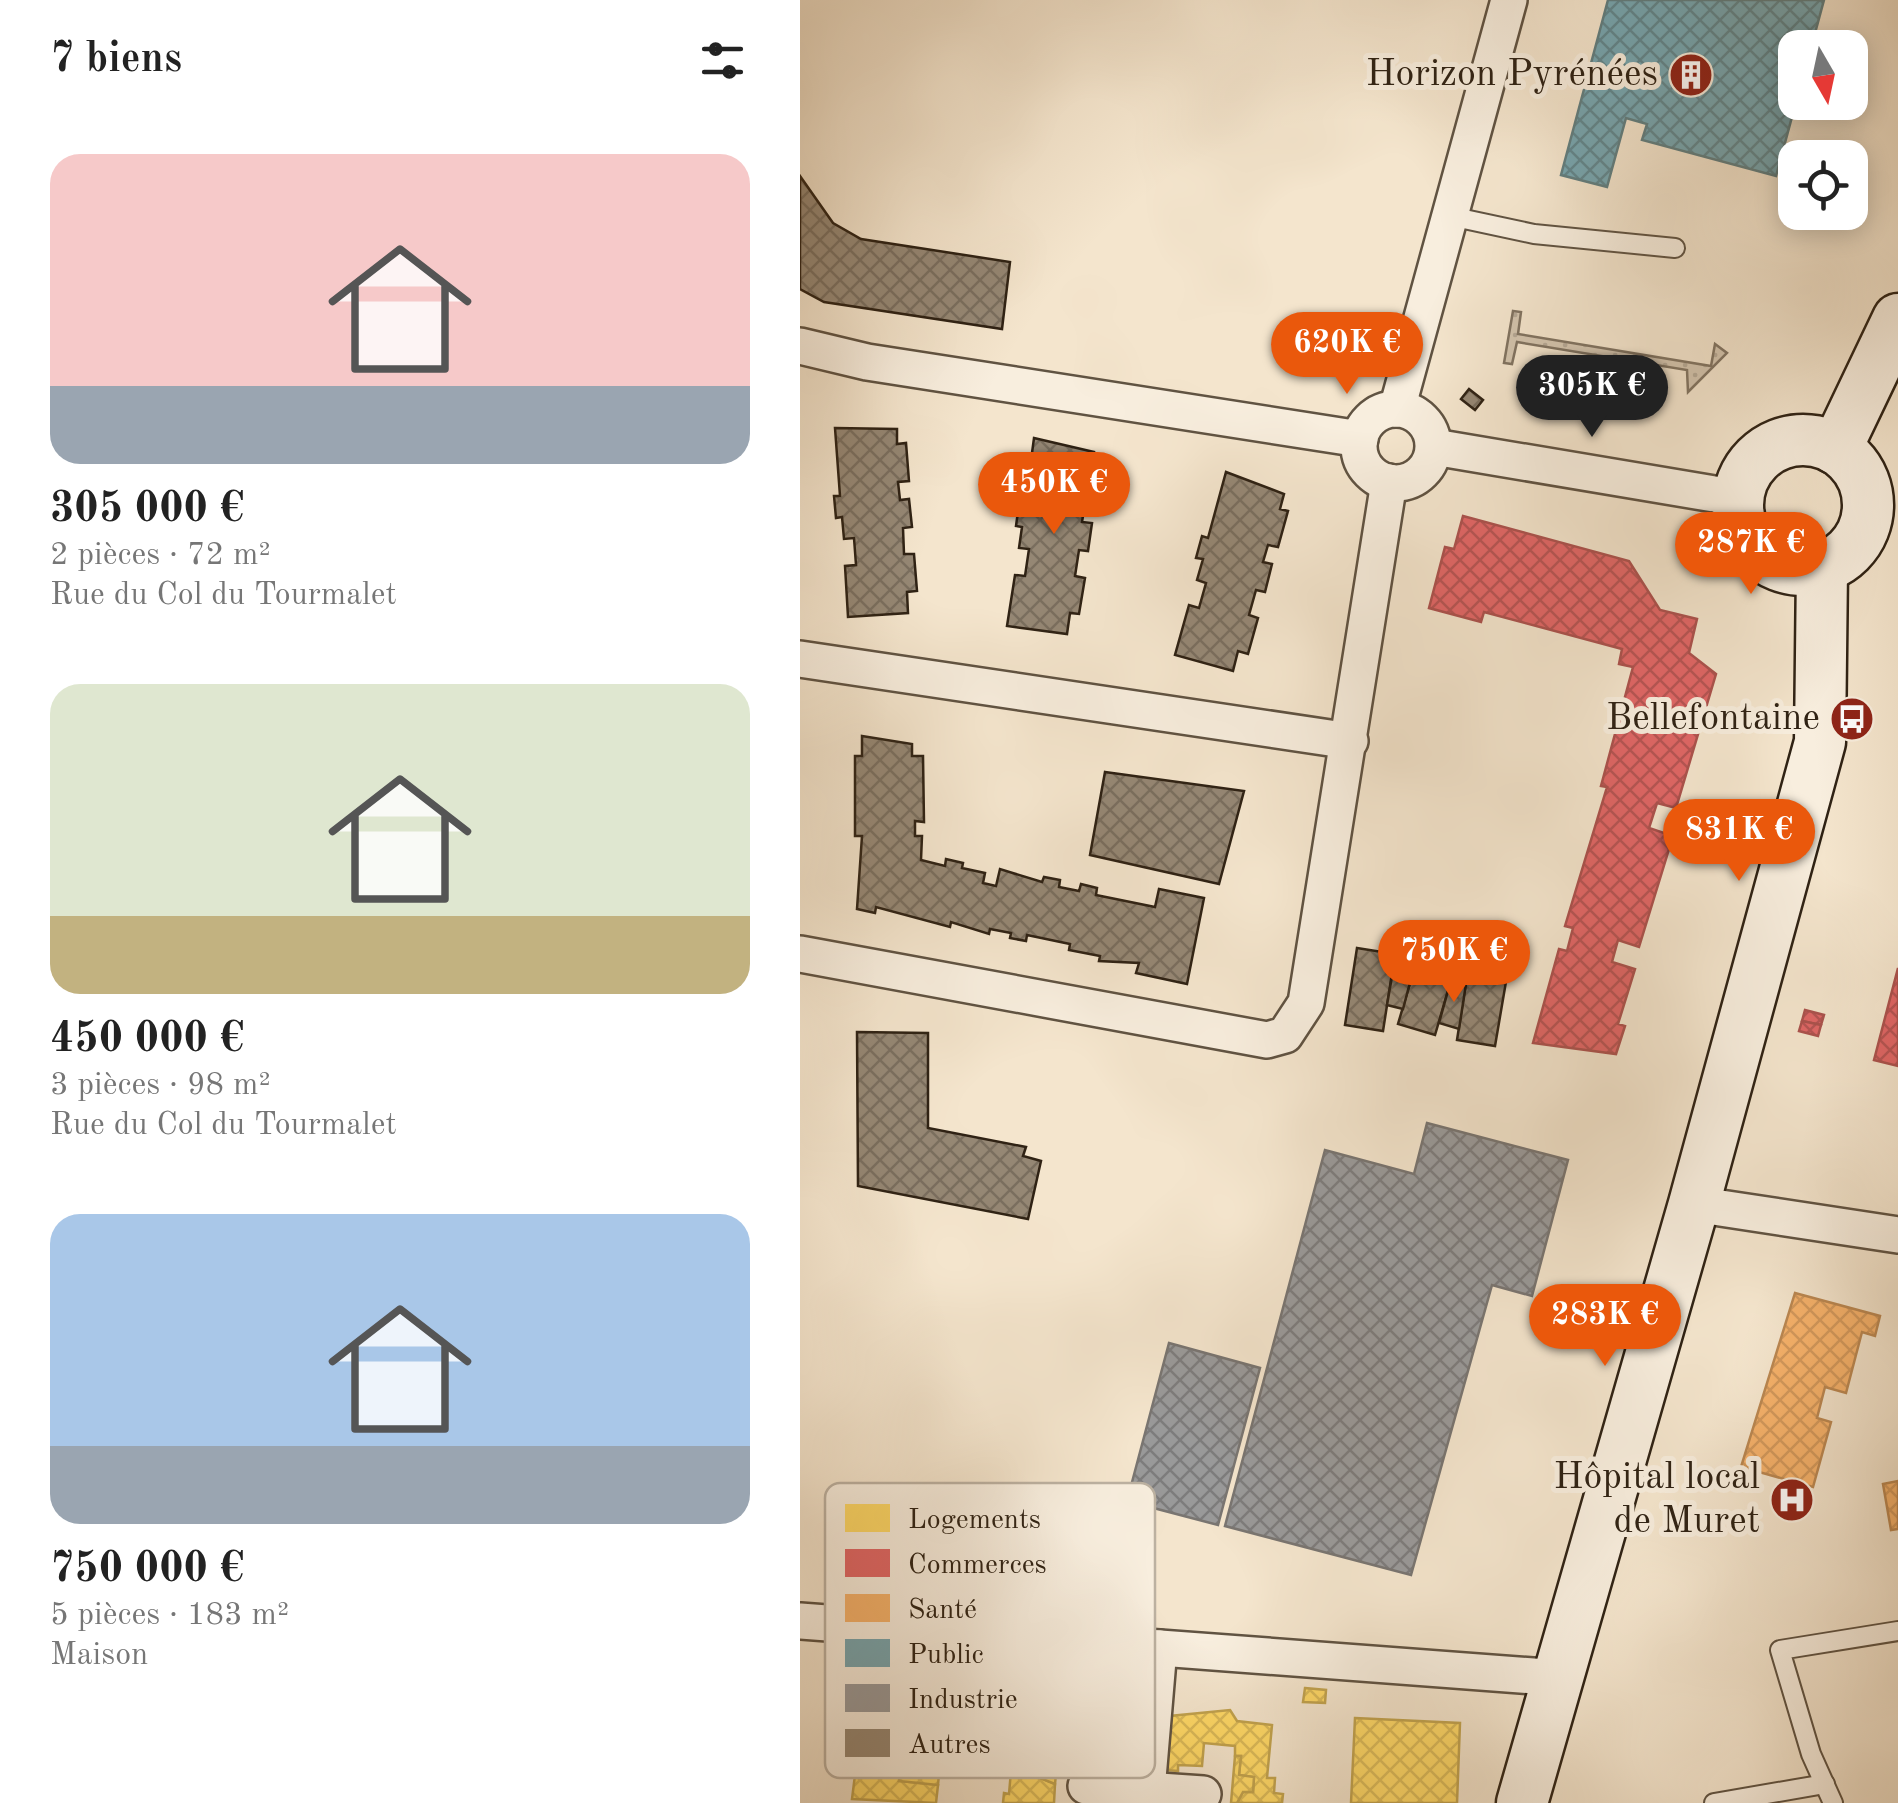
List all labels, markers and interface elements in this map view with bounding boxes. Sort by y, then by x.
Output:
north arrow [1778,30,1868,120]
map controls [1778,30,1868,230]
icon: filters [695,33,750,88]
text: 7 biens [50,39,182,81]
building icon: Horizon Pyrénées [1668,52,1714,98]
place label: Horizon Pyrénées [1366,56,1658,94]
button: locate [1778,140,1868,230]
icon: home [310,219,490,399]
pin: 620K € [1266,312,1428,397]
text: 620K € [1293,328,1401,360]
pin: 305K € [1511,355,1673,440]
text: 305K € [1538,371,1646,403]
pin: 450K € [973,452,1135,537]
text: 450K € [1000,468,1108,500]
text: 305 000 € [50,489,244,531]
pin: 287K € [1670,512,1832,597]
text: 287K € [1697,528,1805,560]
text: 2 pièces · 72 m² [50,540,271,572]
text: Rue du Col du Tourmalet [50,580,397,612]
bus stop icon: Bellefontaine [1829,696,1875,742]
place label: Bellefontaine [1606,700,1820,738]
icon: home [310,749,490,929]
pin: 831K € [1658,799,1820,884]
text: 831K € [1685,815,1793,847]
pin: 750K € [1373,920,1535,1005]
text: 750K € [1400,936,1508,968]
text: 450 000 € [50,1019,244,1061]
text: 3 pièces · 98 m² [50,1070,271,1102]
text: Rue du Col du Tourmalet [50,1110,397,1142]
icon: home [310,1279,490,1459]
pin: 283K € [1524,1284,1686,1369]
text: 283K € [1551,1300,1659,1332]
place label: Hôpital local de Muret [1554,1459,1760,1541]
hospital icon: Hôpital local de Muret [1769,1477,1815,1523]
legend [825,1483,1155,1778]
text: Logements [908,1507,1041,1535]
text: 750 000 € [50,1549,244,1591]
text: Commerces [908,1552,1047,1580]
text: Santé [908,1597,977,1625]
text: 5 pièces · 183 m² [50,1600,289,1632]
text: Maison [50,1640,148,1672]
text: Public [908,1642,984,1670]
text: Industrie [908,1687,1018,1715]
text: Autres [908,1732,991,1760]

